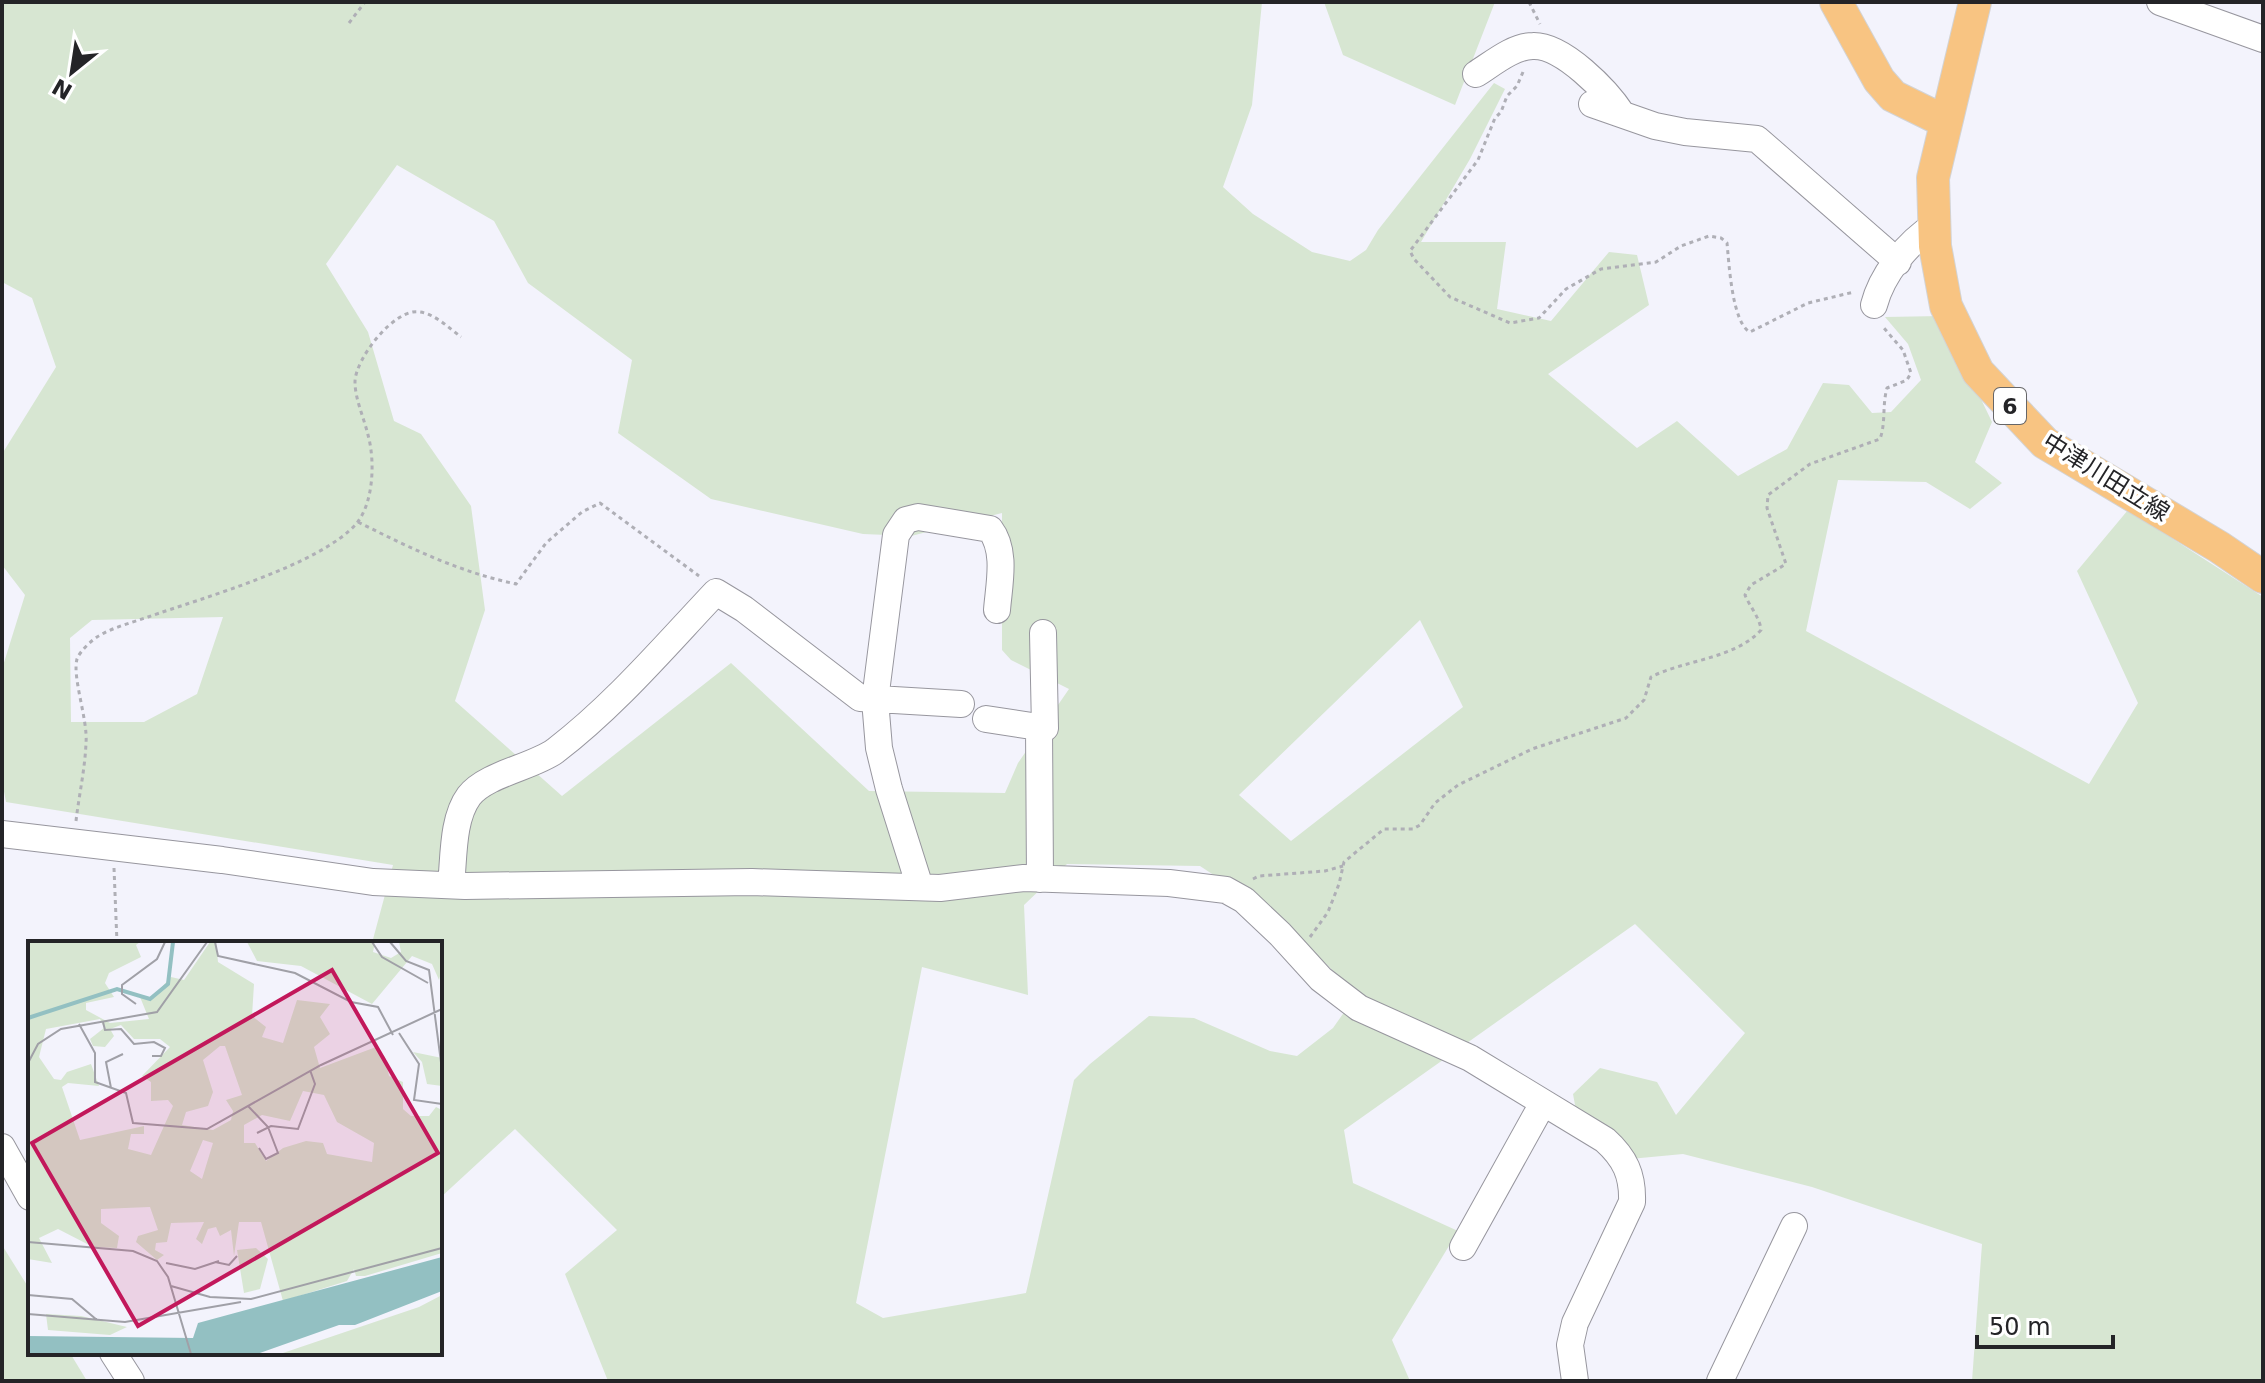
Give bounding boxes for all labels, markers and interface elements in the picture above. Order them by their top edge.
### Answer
north arrow [32,32,112,112]
text: N [48,73,76,104]
road number: 6 [1994,388,2026,424]
street label: 中津川田立線 [2038,427,2174,527]
inset map [28,941,442,1355]
scale bar [1977,1299,2113,1349]
text: 50 m [1989,1313,2051,1341]

